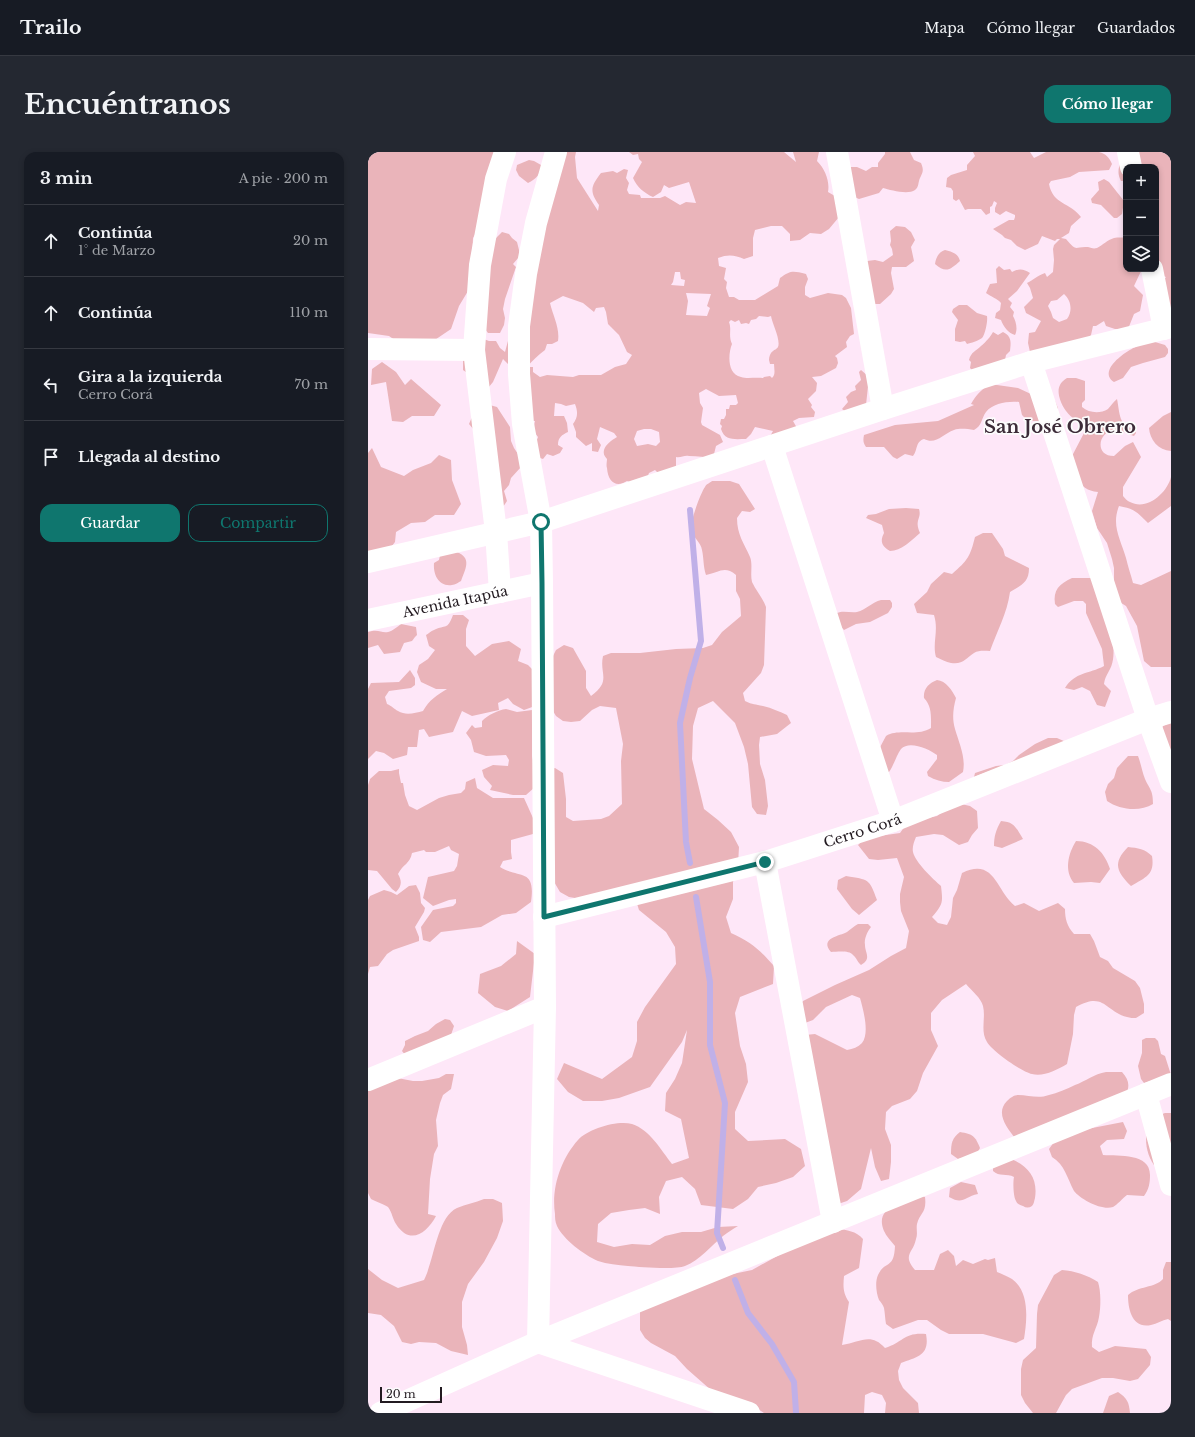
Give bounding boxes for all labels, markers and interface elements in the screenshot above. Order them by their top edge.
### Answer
text: Trailo [20,16,82,39]
text: Mapa [924,19,964,37]
text: Cómo llegar [986,19,1075,37]
text: Guardados [1097,19,1175,37]
button: Cómo llegar [1044,85,1171,123]
text: Encuéntranos [24,87,231,122]
map controls [1123,164,1159,272]
button: + [1123,164,1159,200]
text: 3 min [40,168,93,189]
text: A pie · 200 m [239,170,328,187]
button: − [1123,200,1159,236]
text: Continúa [78,223,152,242]
icon: ahead [40,230,62,252]
text: 20 m [293,232,328,249]
button: layers [1123,236,1159,272]
text: 1° de Marzo [78,242,155,259]
icon: ahead [40,302,62,324]
text: Continúa [78,303,152,322]
text: 110 m [289,304,328,321]
text: Gira a la izquierda [78,367,222,386]
icon: left [40,374,62,396]
text: 70 m [295,376,328,393]
text: Cerro Corá [78,386,153,403]
district label: San José Obrero [984,416,1136,438]
icon: arrive [40,446,62,468]
text: Llegada al destino [78,447,220,466]
button: Guardar [40,504,180,542]
button: Compartir [188,504,328,542]
route start [532,513,550,531]
street label: Avenida Itapúa [400,581,510,622]
street label: Cerro Corá [821,810,904,852]
route end [756,853,774,871]
scale bar [380,1385,442,1404]
text: 20 m [386,1387,416,1401]

